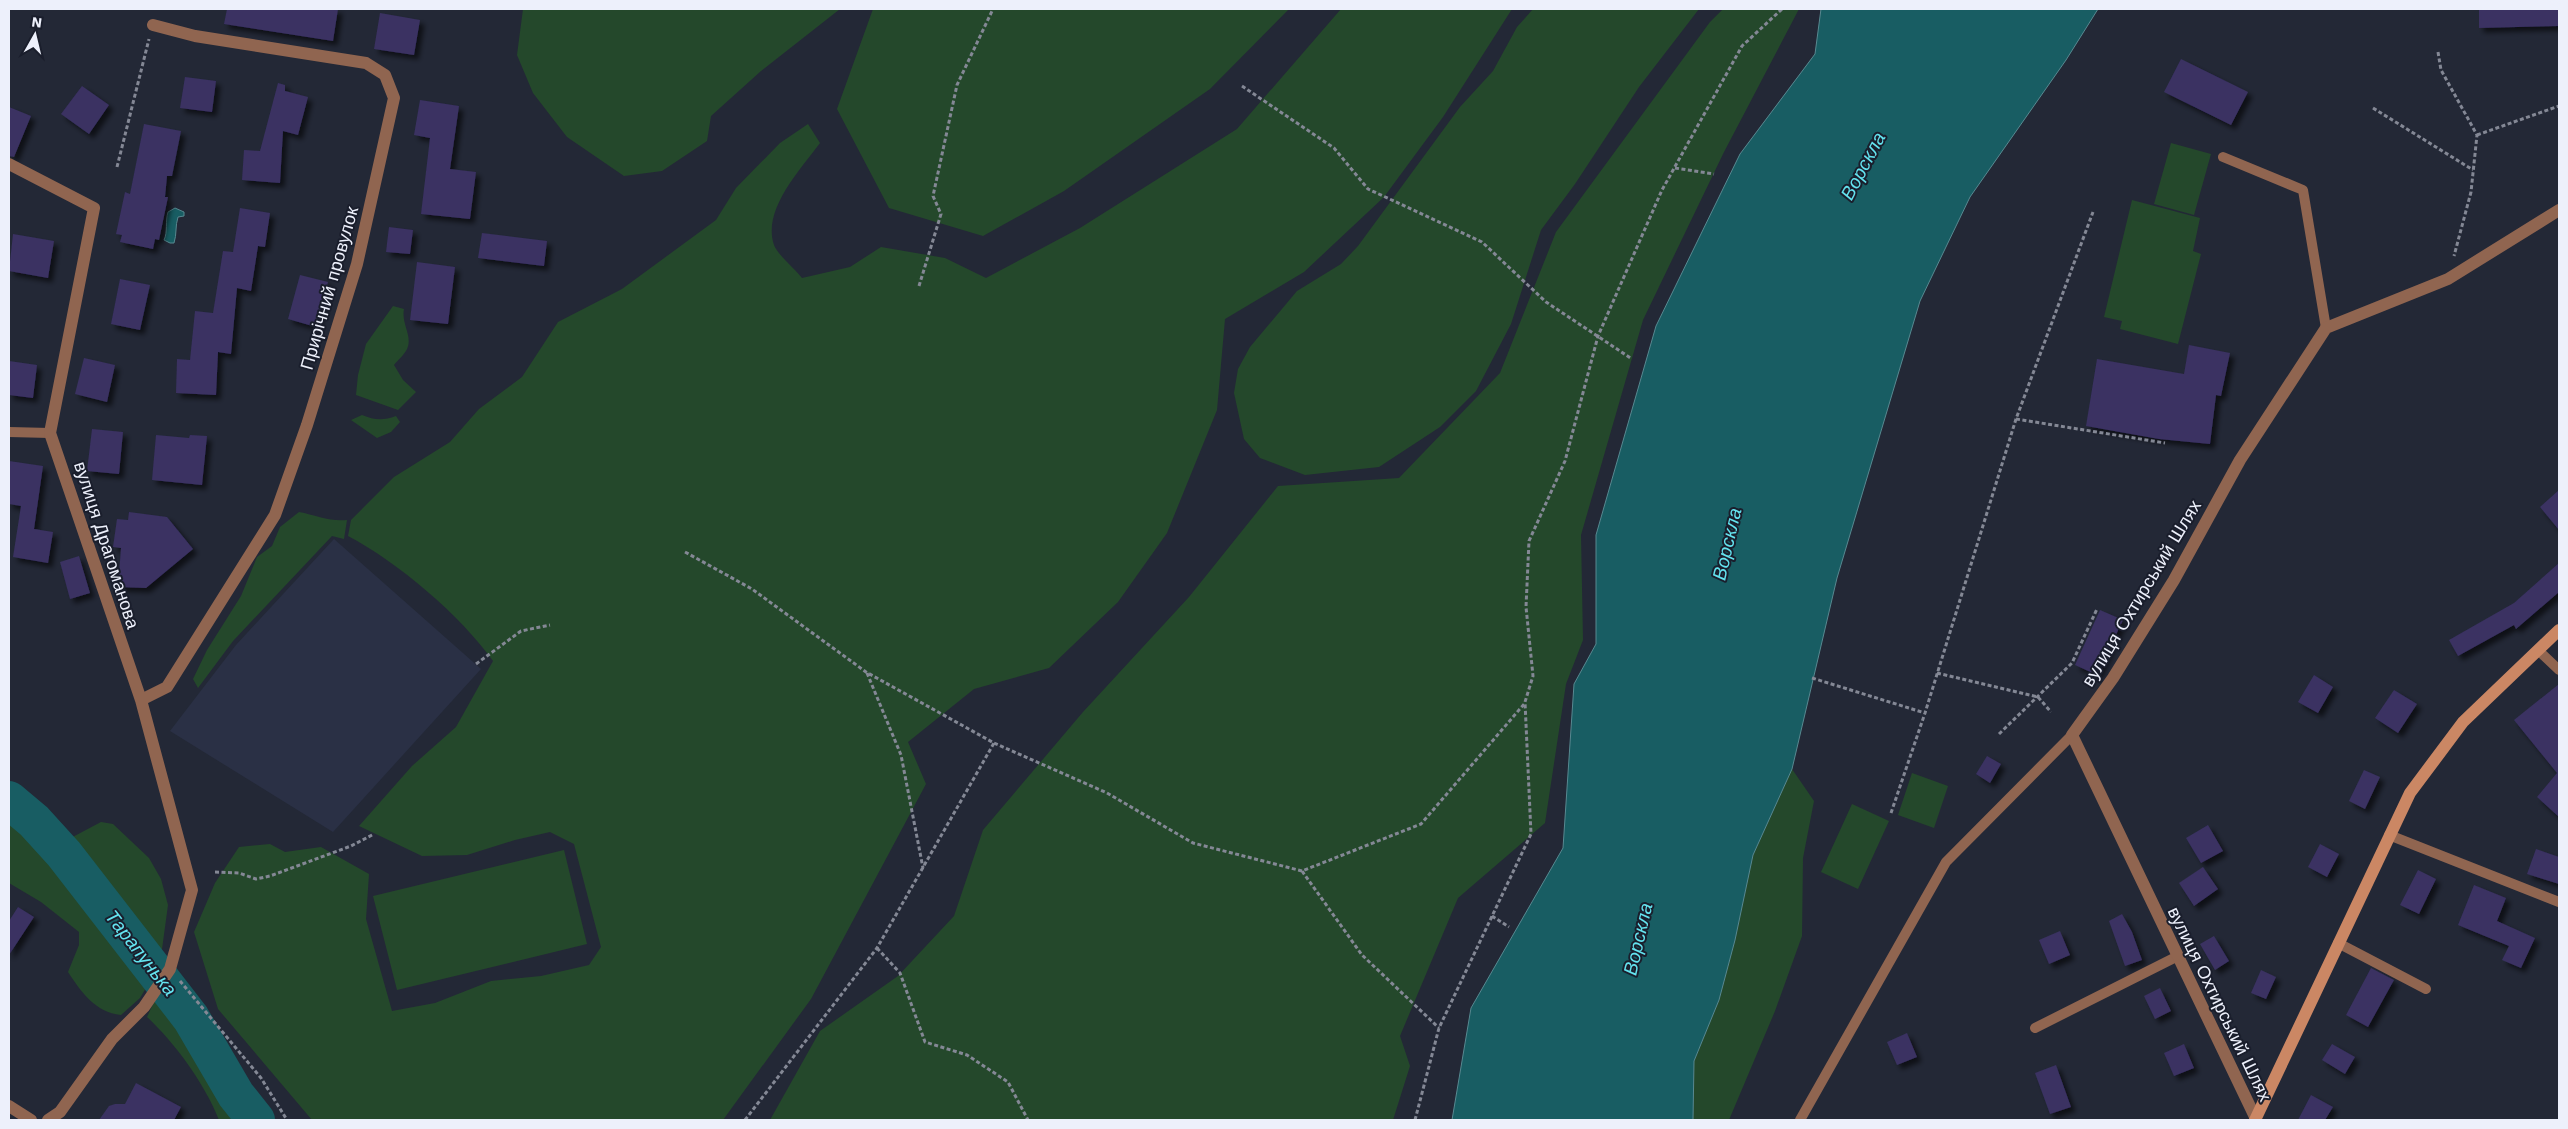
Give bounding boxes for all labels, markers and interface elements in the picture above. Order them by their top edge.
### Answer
north arrow [10,10,60,60]
text: N [31,13,43,31]
water label: Ворскла [1836,128,1890,204]
street label: Прирічний провулок [296,204,362,372]
street label: вулиця Драгоманова [70,459,144,632]
street label: вулиця Охтирський Шлях [2077,496,2205,690]
water label: Ворскла [1708,506,1746,582]
water label: Ворскла [1619,901,1657,977]
street label: вулиця Охтирський Шлях [2164,903,2276,1105]
water label: Тарапунька [100,905,182,1001]

